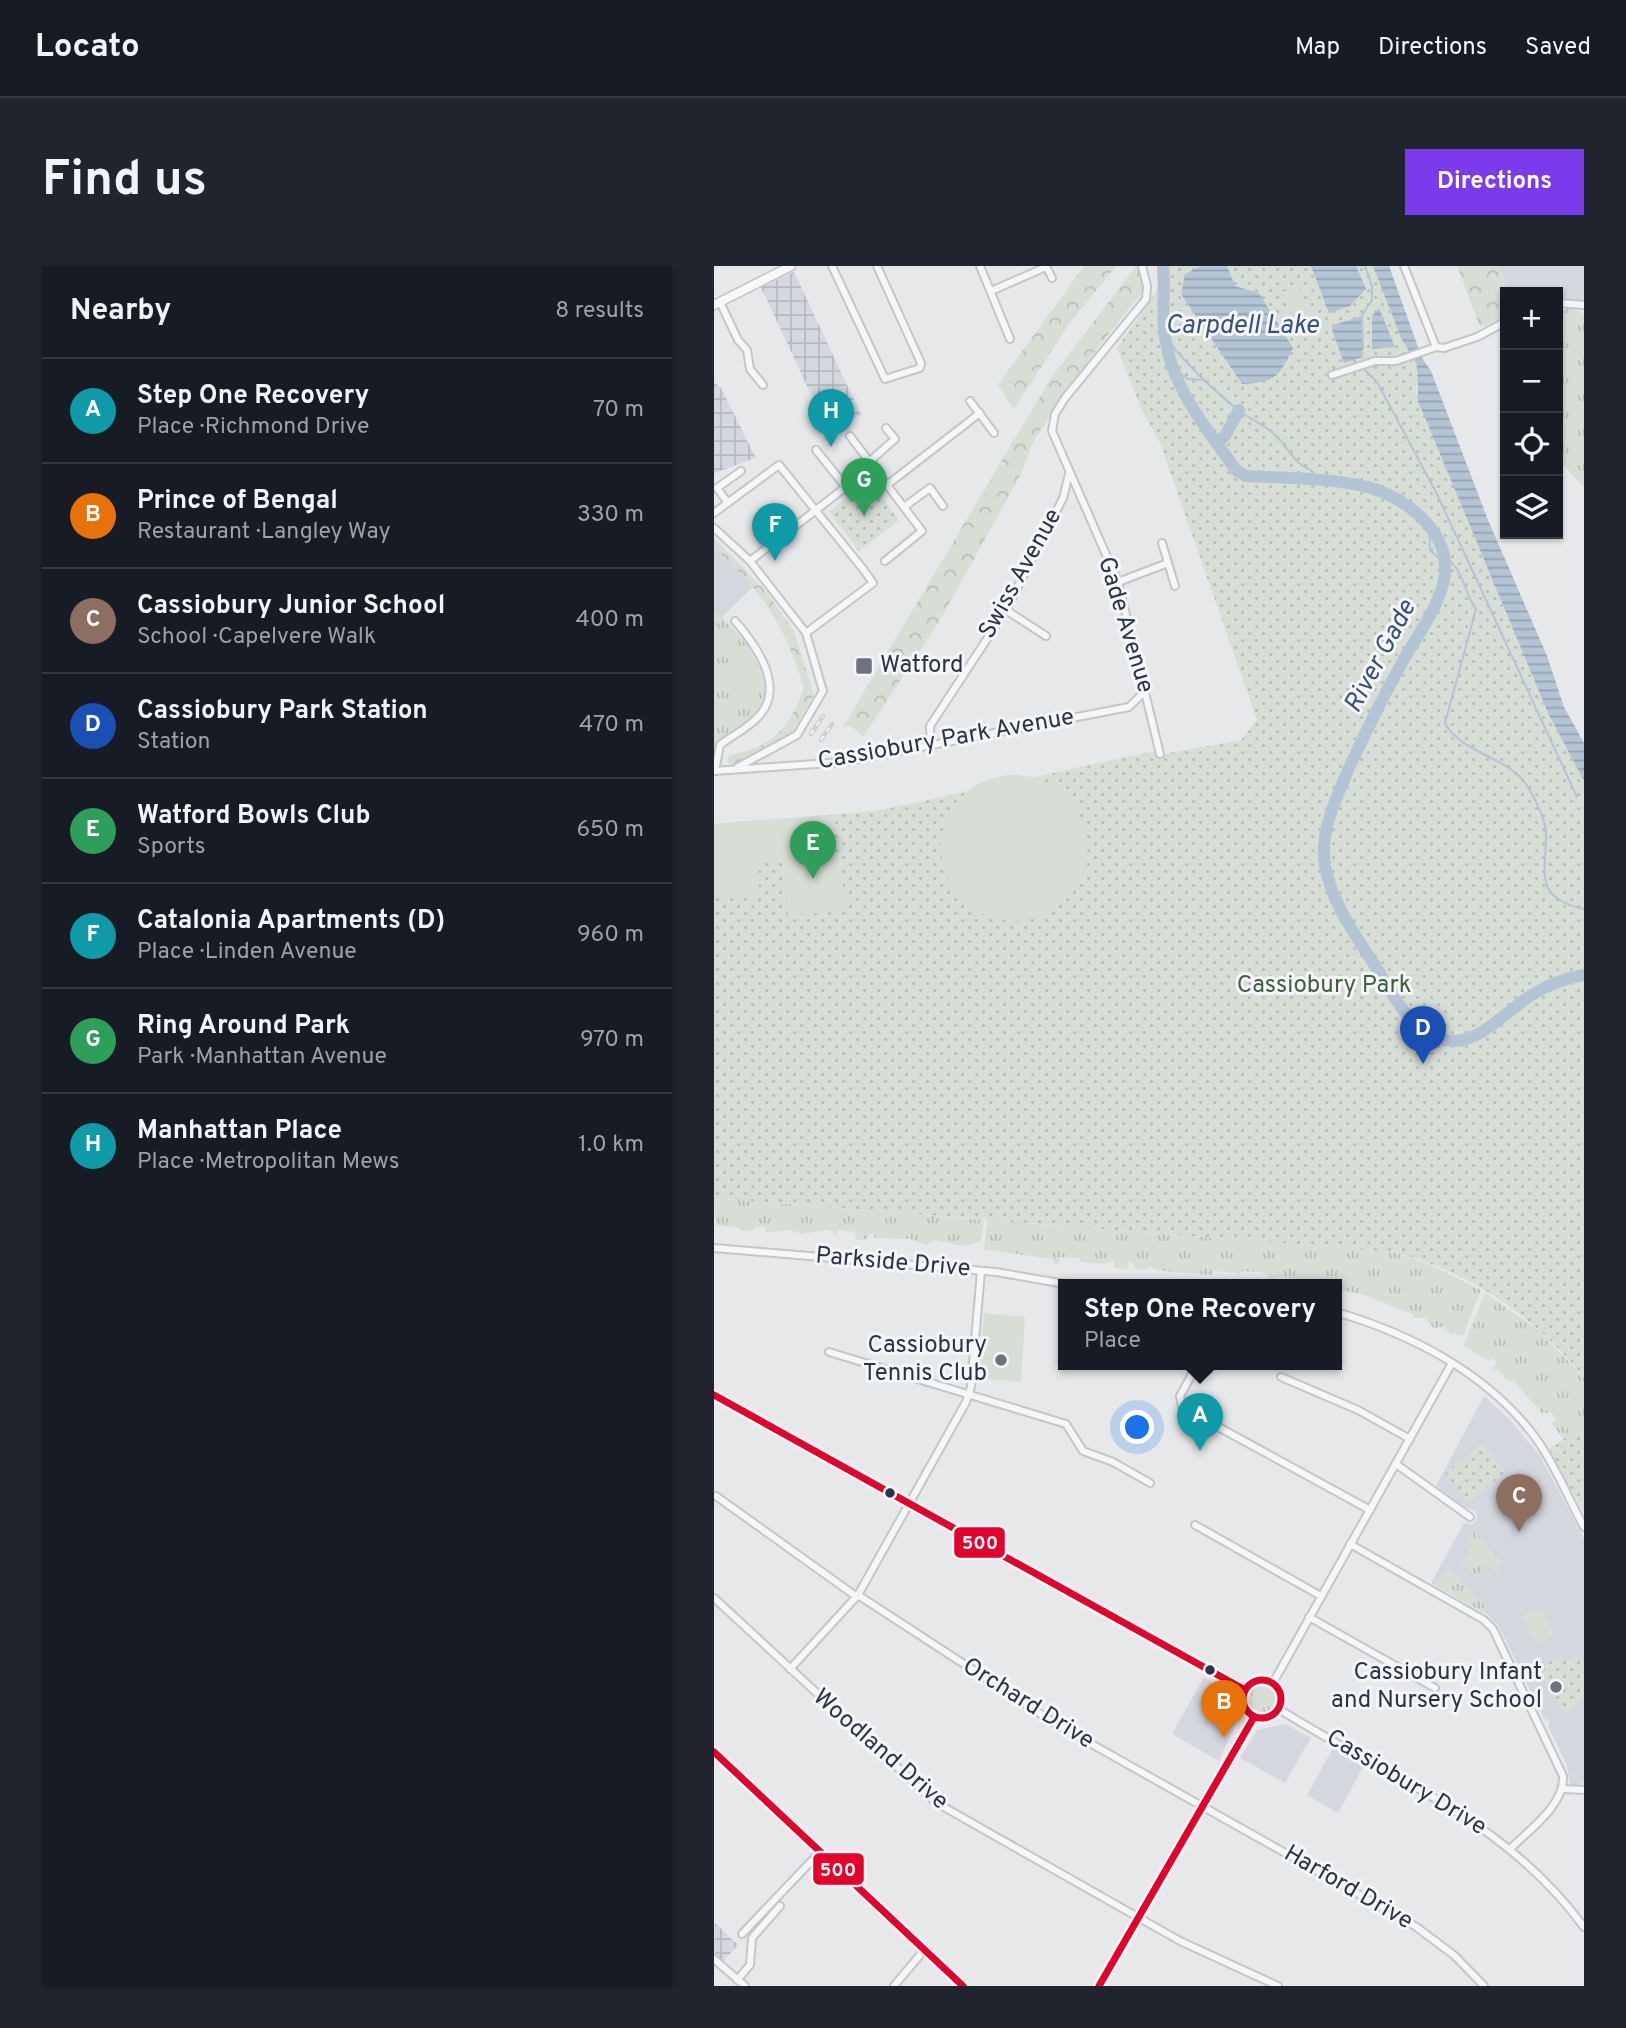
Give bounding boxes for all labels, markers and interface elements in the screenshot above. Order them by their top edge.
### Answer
text: Locato [35,27,140,69]
text: Map [1295,33,1340,63]
text: Directions [1378,33,1487,63]
text: Saved [1525,33,1591,63]
button: Directions [1405,149,1584,215]
text: Find us [42,151,207,213]
map controls [1500,287,1563,539]
button: + [1500,287,1563,350]
text: Nearby [70,293,171,330]
text: 8 results [555,297,644,326]
water label: Carpdell Lake [1165,310,1319,343]
button: − [1500,350,1563,413]
text: Step One Recovery [137,380,369,413]
pin: H [808,389,854,447]
text: A [85,396,101,425]
text: 70 m [593,396,644,425]
text: Place · Richmond Drive [137,413,369,442]
button: locate [1500,413,1563,476]
pin: G [841,458,887,516]
button: layers [1500,476,1563,539]
text: Prince of Bengal [137,485,338,518]
text: B [85,501,101,530]
text: 330 m [577,501,644,530]
pin: F [752,503,798,561]
street label: Swiss Avenue [973,504,1069,644]
text: Restaurant · Langley Way [137,518,391,547]
street label: Gade Avenue [1090,553,1160,697]
text: Cassiobury Junior School [137,590,445,623]
water label: River Gade [1338,594,1425,719]
text: C [86,606,100,635]
text: 400 m [575,606,644,635]
text: School · Capelvere Walk [137,623,376,652]
place label: Watford [880,651,964,681]
marker: Watford [854,656,874,676]
text: Cassiobury Park Station [137,695,428,728]
street label: Cassiobury Park Avenue [816,703,1076,777]
text: D [85,711,101,740]
text: 470 m [579,711,644,740]
text: Station [137,728,211,757]
text: Watford Bowls Club [137,800,371,833]
text: E [86,816,100,845]
text: 650 m [576,816,644,845]
pin: E [790,821,836,879]
text: Sports [137,833,205,862]
text: Catalonia Apartments (D) [137,905,445,938]
text: F [86,921,100,950]
text: 960 m [577,921,644,950]
text: Place · Linden Avenue [137,938,357,967]
park label: Cassiobury Park [1237,971,1411,1001]
pin: D [1400,1006,1446,1064]
text: Ring Around Park [137,1010,350,1043]
text: G [85,1026,101,1055]
text: 970 m [580,1026,644,1055]
text: Park · Manhattan Avenue [137,1043,387,1072]
text: Manhattan Place [137,1115,342,1148]
text: H [85,1131,101,1160]
text: 1.0 km [578,1131,644,1160]
text: Place · Metropolitan Mews [137,1148,399,1177]
street label: Parkside Drive [814,1241,972,1285]
popup [1058,1279,1342,1370]
text: Step One Recovery [1084,1294,1316,1327]
text: Place [1084,1327,1141,1356]
place label: Cassiobury Tennis Club [863,1331,987,1389]
marker: Cassiobury Tennis Club [993,1352,1009,1368]
pin: A [1177,1393,1223,1451]
your location [1120,1410,1154,1444]
pin: C [1496,1474,1542,1532]
unlabelled marker [883,1486,897,1500]
line badge: 500 [953,1526,1006,1559]
text: 500 [962,1532,998,1556]
street label: Orchard Drive [957,1652,1099,1756]
place label: Cassiobury Infant and Nursery School [1331,1658,1542,1716]
unlabelled marker [1203,1663,1217,1677]
marker: Cassiobury Infant and Nursery School [1548,1679,1564,1695]
pin: B [1201,1680,1247,1738]
street label: Woodland Drive [806,1683,954,1817]
street label: Cassiobury Drive [1320,1723,1492,1843]
street label: Harford Drive [1278,1839,1418,1937]
line badge: 500 [812,1852,865,1886]
text: 500 [820,1859,856,1883]

